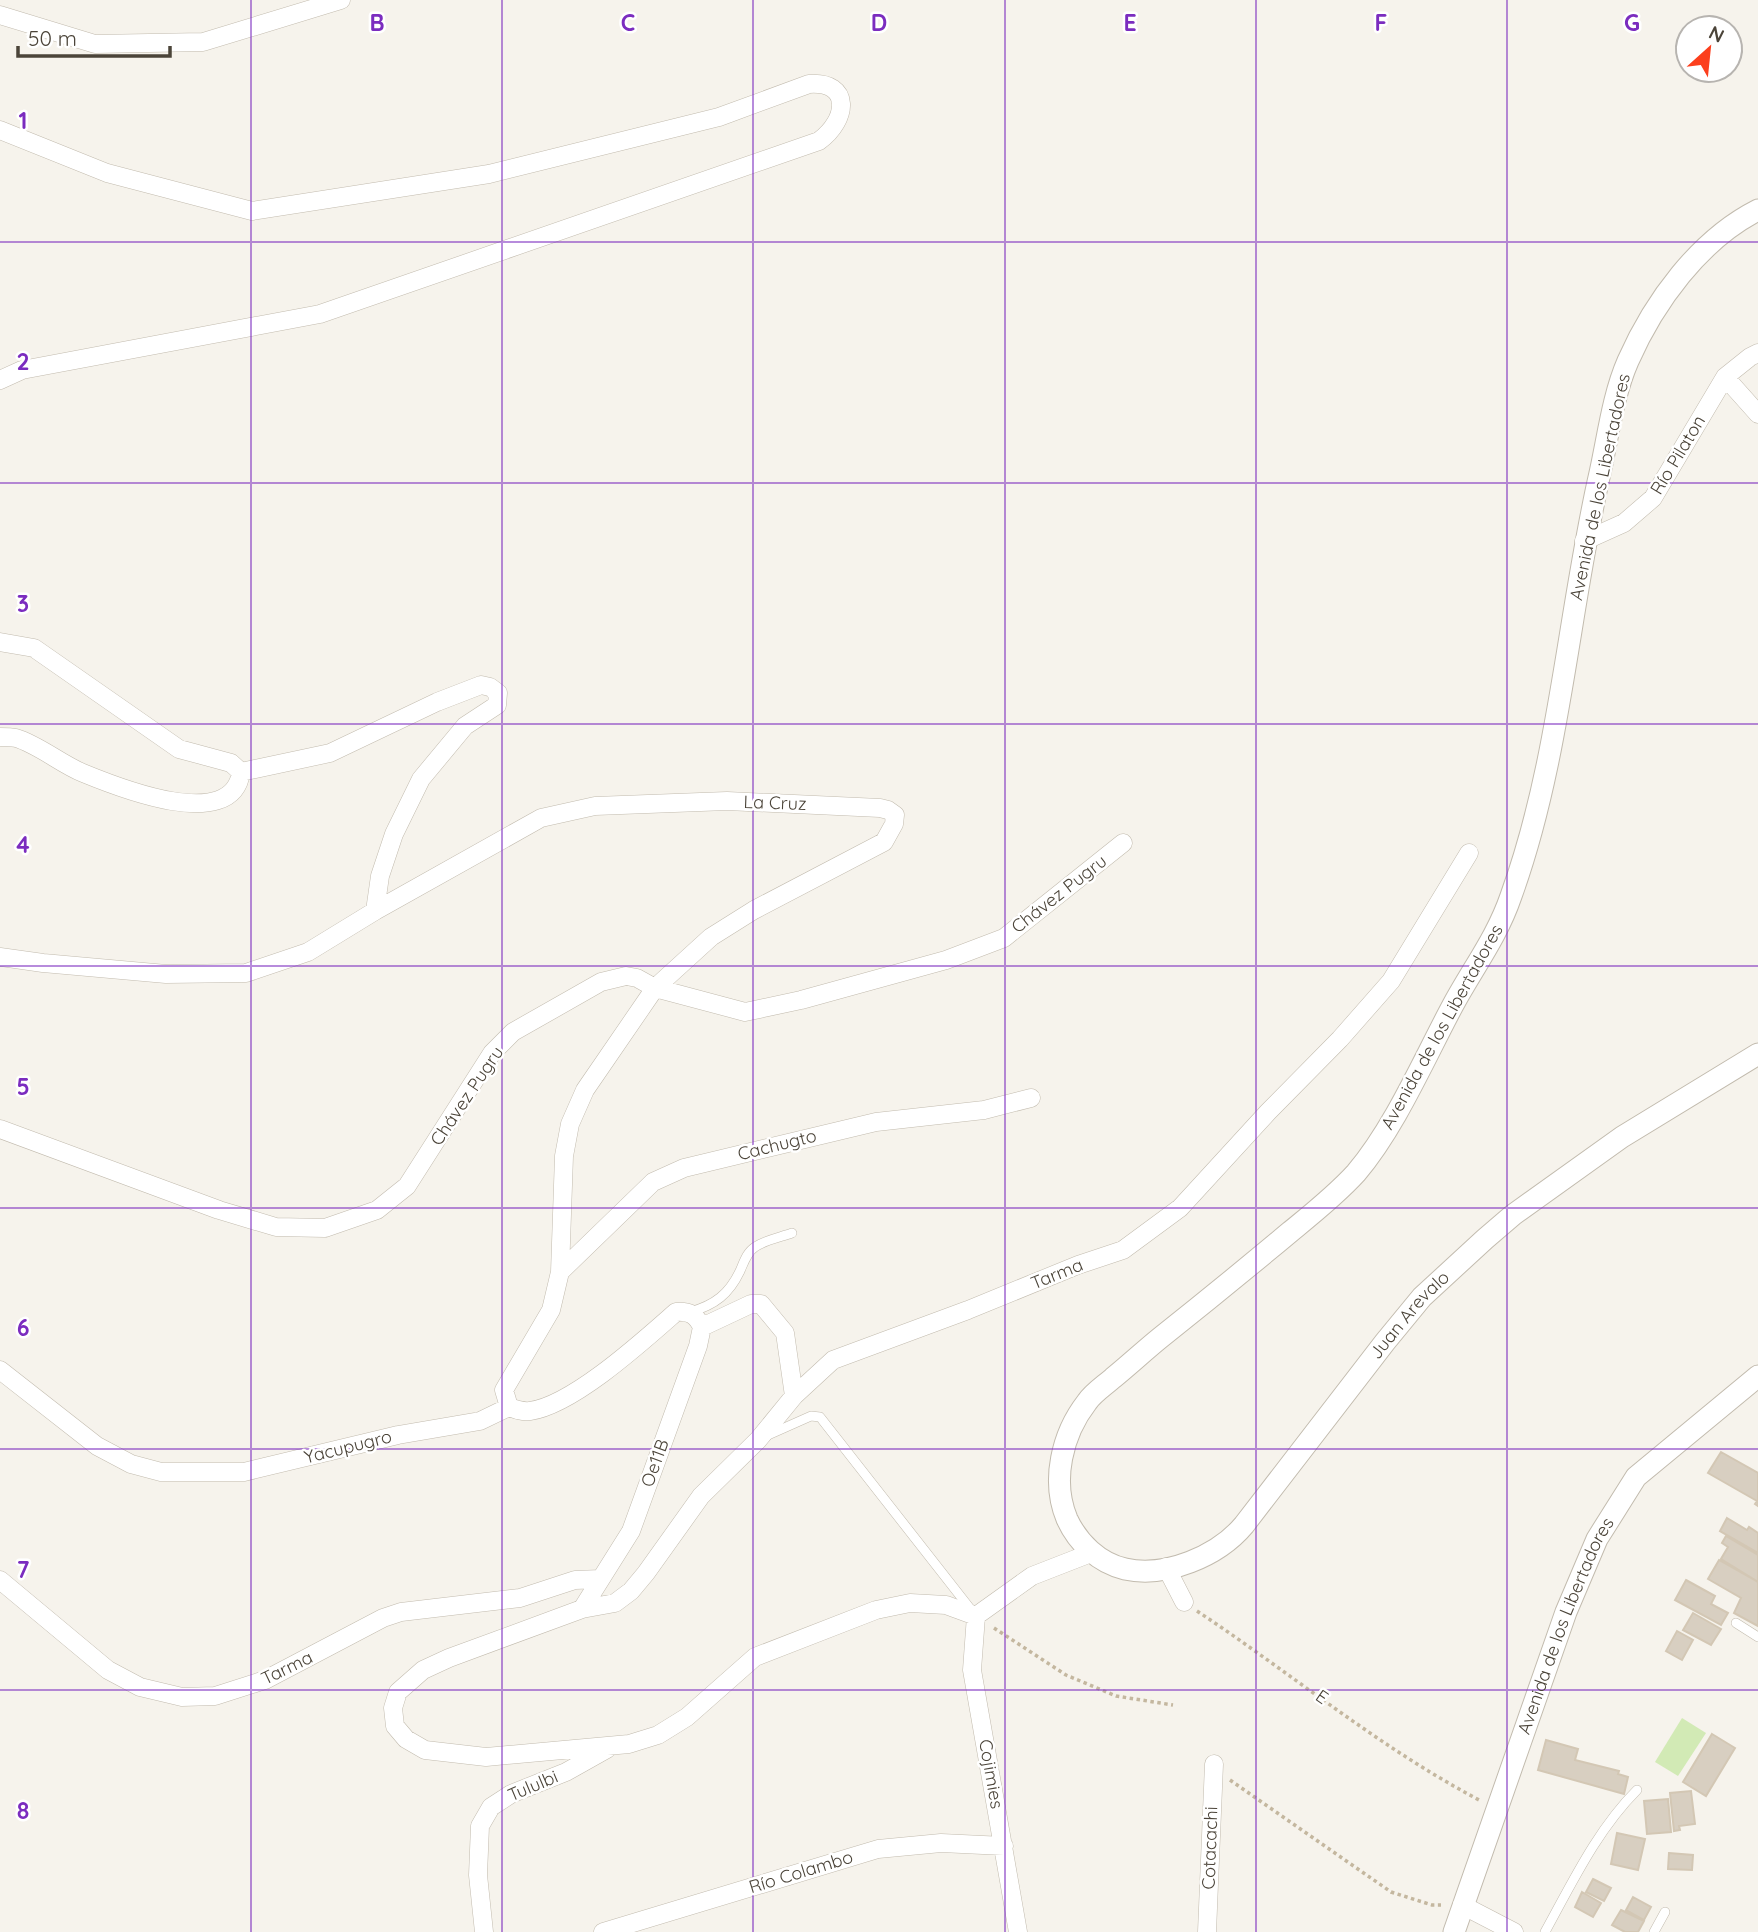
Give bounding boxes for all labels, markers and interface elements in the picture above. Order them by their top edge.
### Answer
text: B [369,8,385,37]
text: C [621,8,635,37]
text: D [871,8,887,37]
text: E [1123,8,1137,37]
text: F [1375,8,1387,37]
text: G [1624,8,1640,37]
scale bar [18,14,170,58]
north arrow [1674,14,1744,84]
text: N [1705,20,1728,48]
text: 50 m [28,25,77,51]
text: 1 [19,106,27,135]
text: 2 [16,347,30,376]
street label: Avenida de los Libertadores [1564,371,1635,602]
street label: Río Pilaton [1645,411,1710,499]
text: 3 [17,589,29,618]
street label: La Cruz [743,790,807,815]
text: 4 [16,830,30,859]
street label: Chávez Pugru [1006,849,1111,938]
street label: Avenida de los Libertadores [1375,920,1508,1133]
street label: Chávez Pugru [425,1042,508,1150]
text: 5 [16,1072,30,1101]
street label: Cachugto [735,1124,819,1165]
street label: Tarma [1027,1253,1086,1294]
street label: Juan Arevalo [1364,1266,1454,1364]
text: 6 [17,1313,29,1342]
street label: Yacupugro [302,1425,394,1469]
street label: Oe11B [635,1436,674,1490]
street label: Avenida de los Libertadores [1512,1513,1619,1737]
text: 7 [17,1555,30,1584]
street label: Tarma [257,1645,316,1690]
street label: E [1311,1684,1333,1709]
street label: Cojimies [974,1737,1009,1810]
street label: Tululbi [504,1765,561,1806]
text: 8 [17,1796,29,1825]
street label: Cotacachi [1197,1806,1222,1890]
street label: Río Colambo [746,1845,856,1898]

